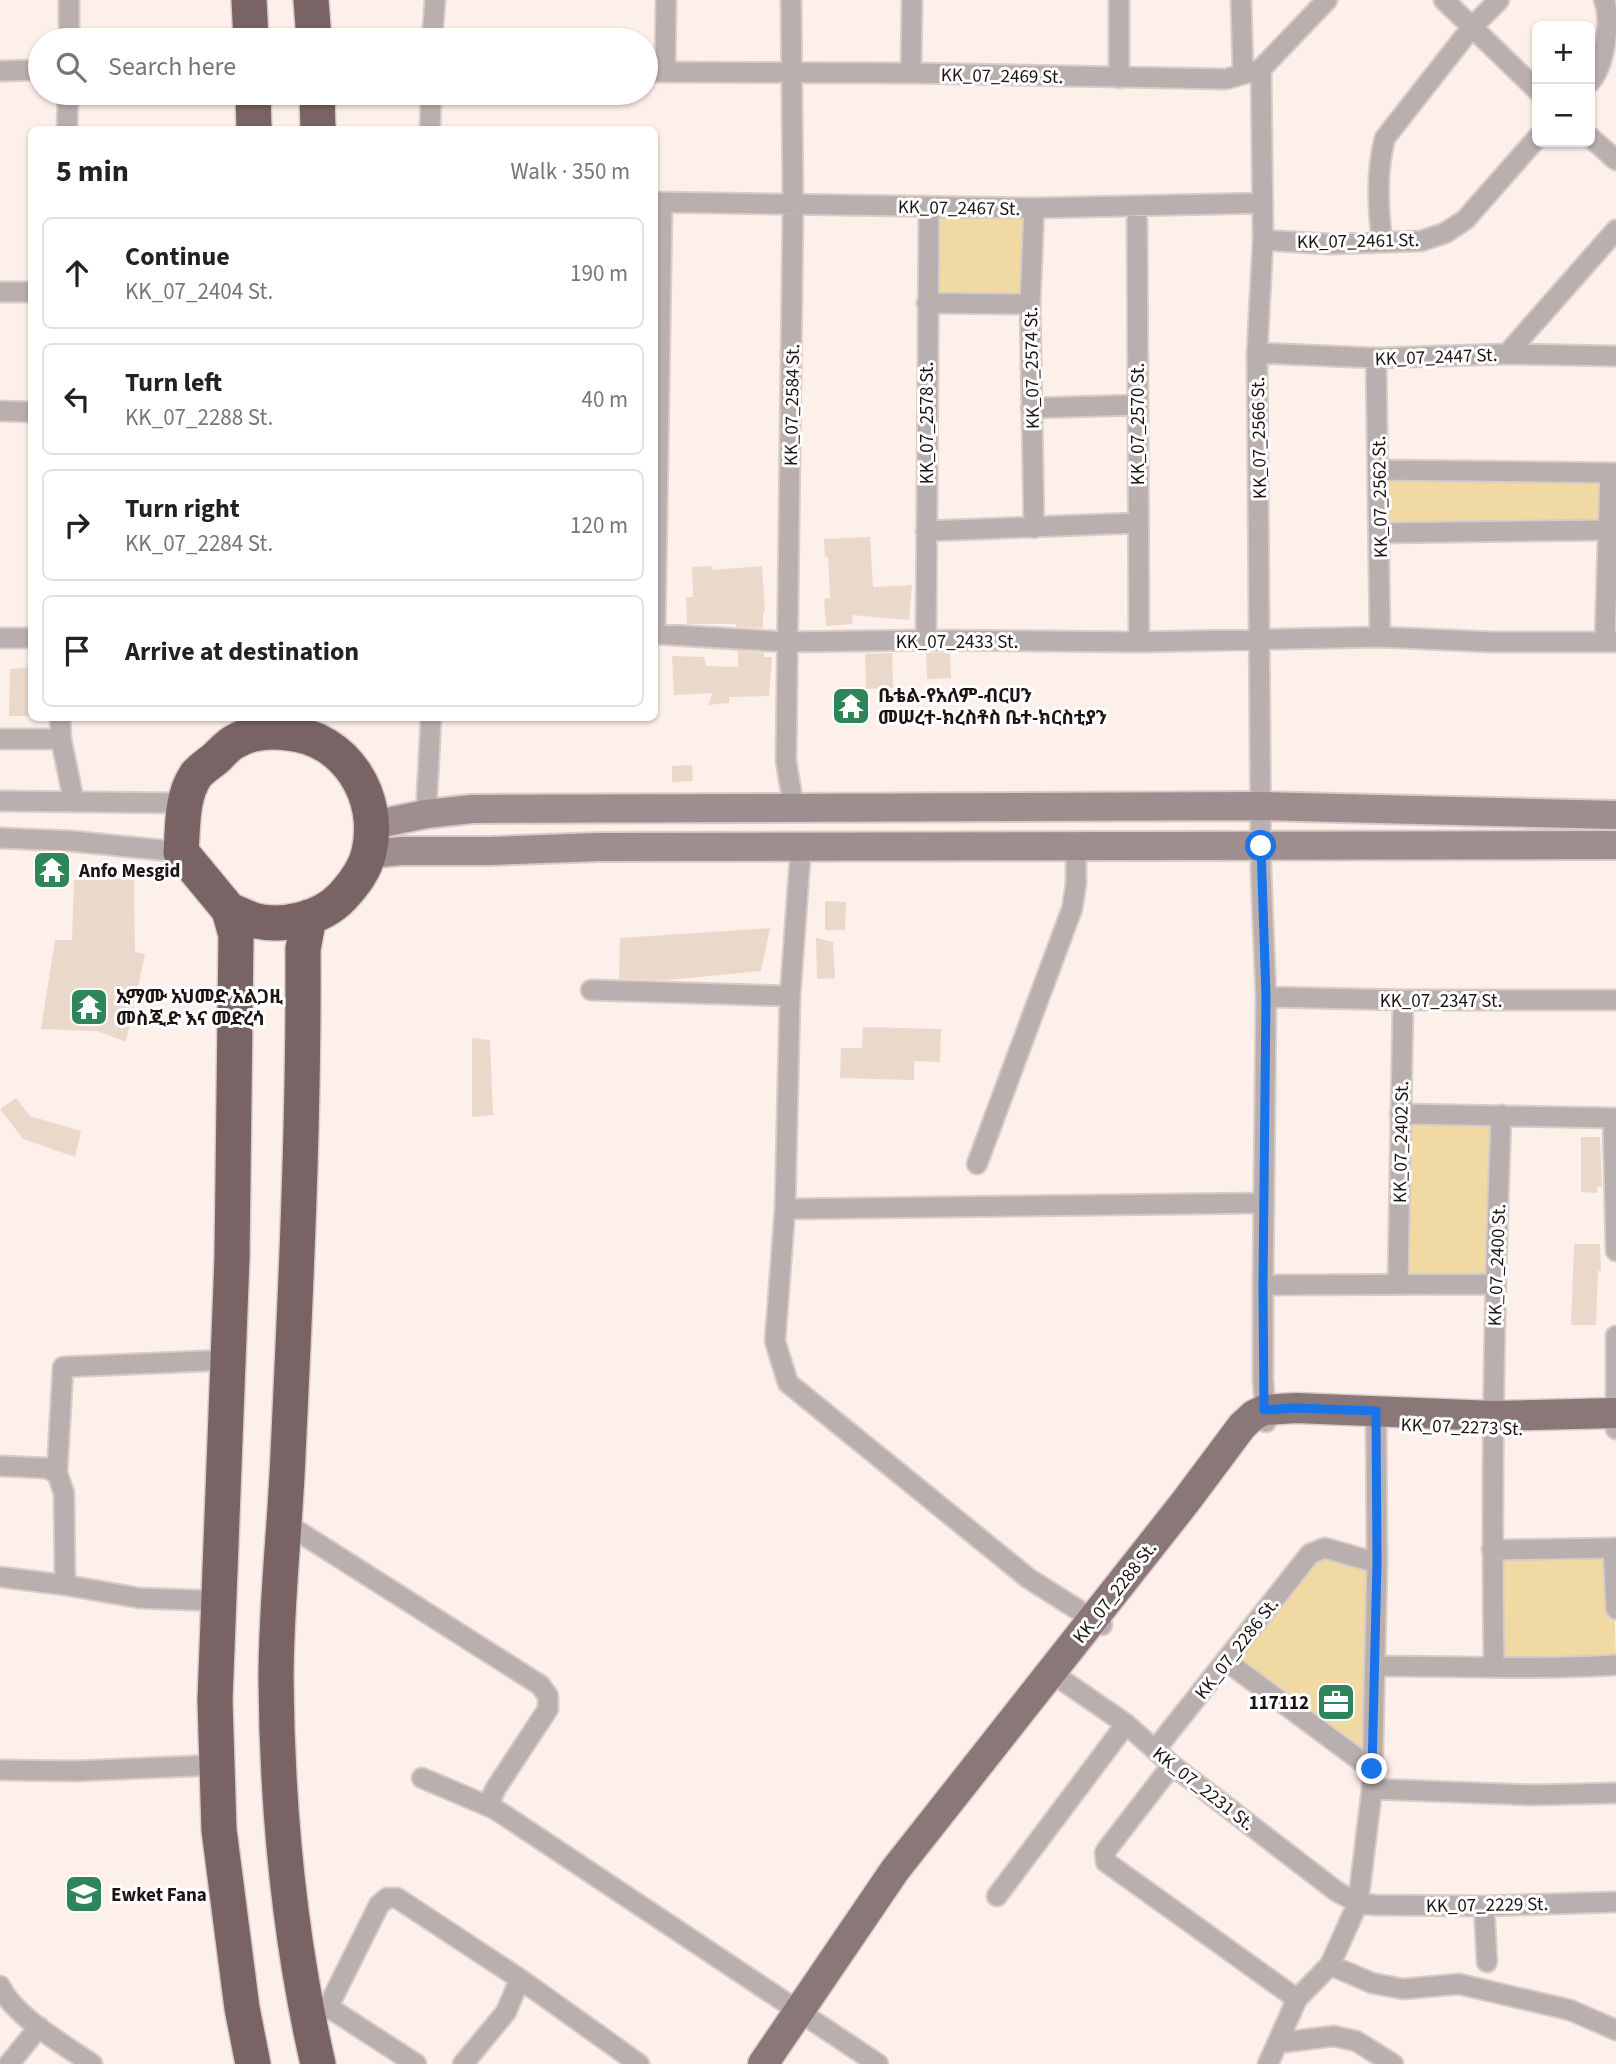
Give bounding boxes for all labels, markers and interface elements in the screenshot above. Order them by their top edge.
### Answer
map controls [1532,21,1595,147]
button: + [1532,21,1595,84]
search box [28,28,658,105]
icon: search [52,48,90,86]
text: Search here [108,48,236,85]
street label: KK_07_2469 St. [941,62,1063,91]
button: − [1532,84,1595,147]
text: 5 min [56,150,129,193]
text: Walk · 350 m [511,155,630,188]
street label: KK_07_2467 St. [898,194,1020,223]
street label: KK_07_2461 St. [1297,227,1419,256]
text: Continue [125,238,230,275]
icon: ahead [58,254,96,292]
text: 190 m [570,257,628,290]
text: KK_07_2404 St. [125,275,273,308]
street label: KK_07_2574 St. [1018,307,1047,429]
street label: KK_07_2447 St. [1374,342,1498,373]
street label: KK_07_2584 St. [778,344,807,466]
street label: KK_07_2578 St. [914,362,941,484]
street label: KK_07_2570 St. [1125,363,1152,485]
text: Turn left [125,364,222,401]
street label: KK_07_2566 St. [1245,377,1274,499]
icon: left [58,380,96,418]
text: 40 m [581,383,628,416]
text: KK_07_2288 St. [125,401,273,434]
street label: KK_07_2562 St. [1366,436,1395,558]
text: Turn right [125,490,240,527]
icon: right [58,506,96,544]
text: 120 m [570,509,628,542]
text: KK_07_2284 St. [125,527,273,560]
street label: KK_07_2433 St. [896,629,1018,656]
icon: arrive [58,632,96,670]
text: Arrive at destination [125,633,359,670]
place label: ቤቴል-የአለም-ብርሀን መሠረተ-ክረስቶስ ቤተ-ክርስቲያን [878,683,1107,732]
temple icon: ቤቴል-የአለም-ብርሀን መሠረተ-ክረስቶስ ቤተ-ክርስቲያን [830,685,872,727]
route start [1245,830,1276,861]
temple icon: Anfo Mesgid [31,849,73,891]
place label: Anfo Mesgid [78,858,180,885]
place label: ኢማሙ አህመድ አልጋዚ መስጂድ እና መድረሳ [116,984,283,1033]
temple icon: ኢማሙ አህመድ አልጋዚ መስጂድ እና መድረሳ [68,986,110,1028]
street label: KK_07_2347 St. [1380,988,1502,1015]
street label: KK_07_2402 St. [1387,1081,1416,1203]
street label: KK_07_2400 St. [1482,1203,1513,1327]
street label: KK_07_2273 St. [1400,1412,1524,1443]
street label: KK_07_2288 St. [1067,1536,1164,1649]
street label: KK_07_2286 St. [1189,1592,1286,1705]
office icon: 117112 [1315,1681,1357,1723]
place label: 117112 [1249,1690,1309,1717]
street label: KK_07_2231 St. [1147,1741,1260,1838]
route end [1356,1753,1387,1784]
school or university icon: Ewket Fana [63,1873,105,1915]
place label: Ewket Fana [111,1882,207,1909]
street label: KK_07_2229 St. [1426,1891,1548,1920]

